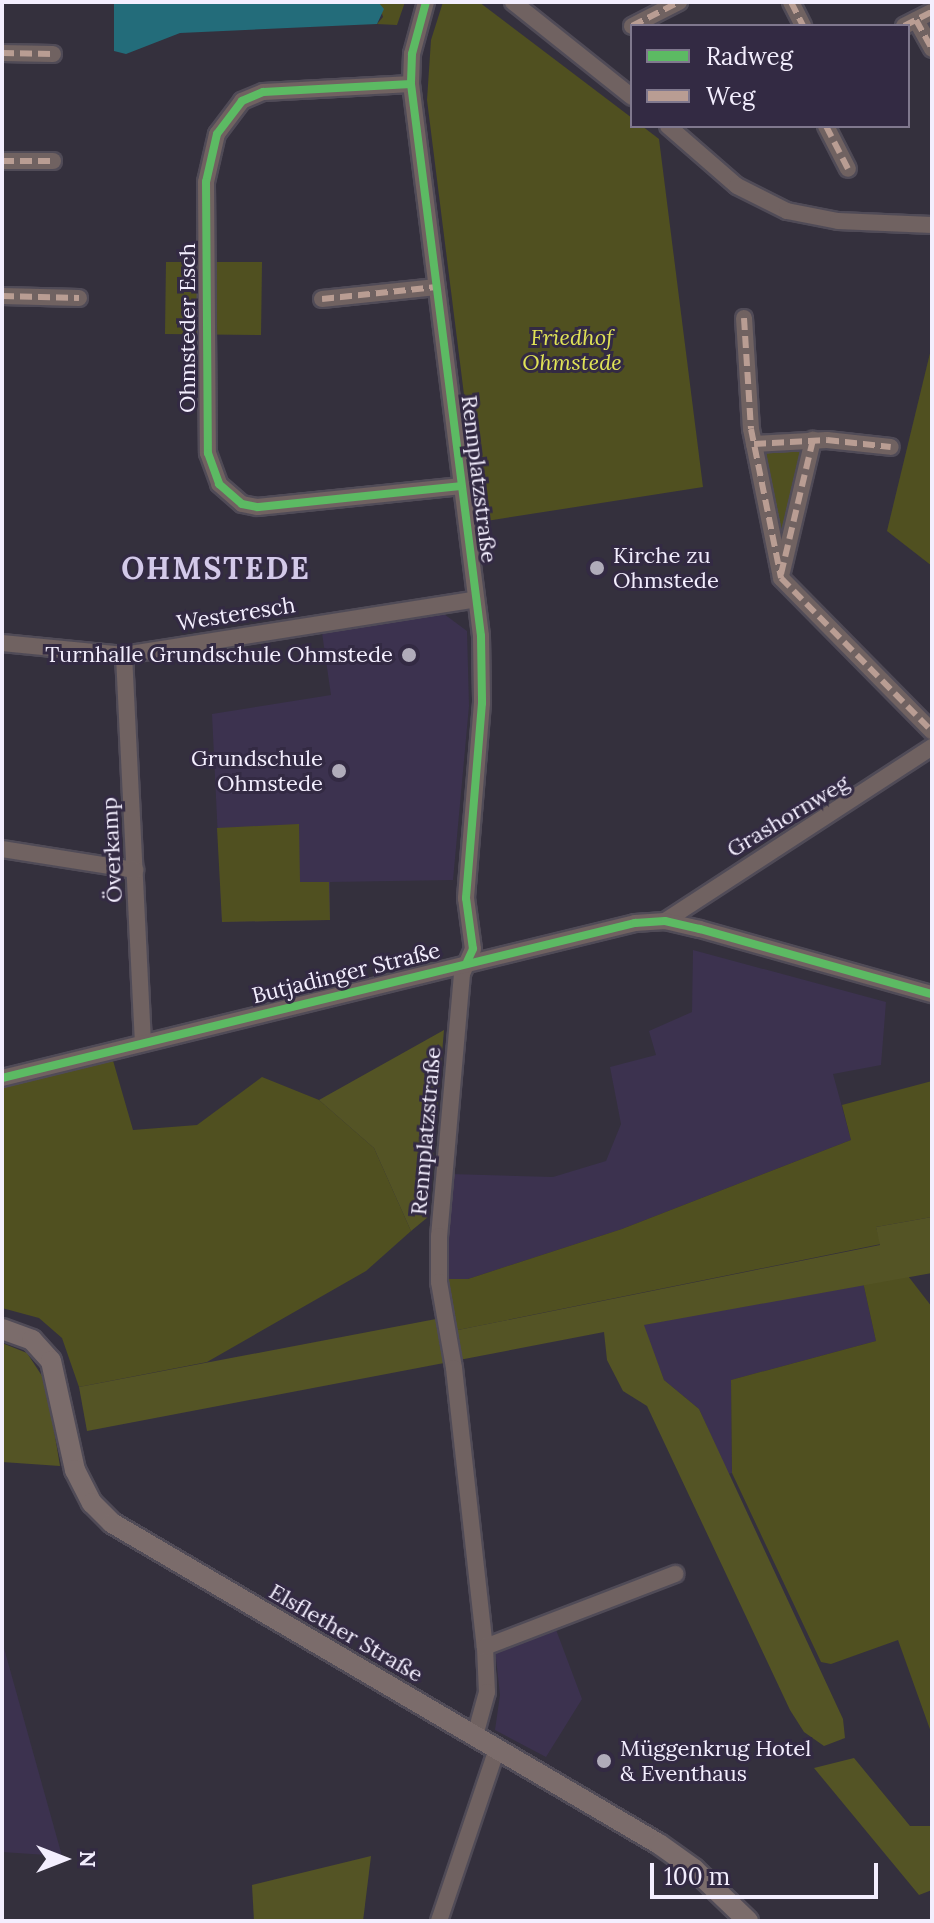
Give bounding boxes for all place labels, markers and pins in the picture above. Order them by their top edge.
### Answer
place label: Kirche zu Ohmstede [613,542,719,594]
marker: Kirche zu Ohmstede [588,559,606,577]
place label: Turnhalle Grundschule Ohmstede [45,642,393,668]
marker: Turnhalle Grundschule Ohmstede [400,646,418,664]
place label: Grundschule Ohmstede [191,745,323,796]
marker: Grundschule Ohmstede [330,762,348,780]
place label: Müggenkrug Hotel & Eventhaus [620,1735,811,1786]
marker: Müggenkrug Hotel & Eventhaus [595,1752,613,1770]

